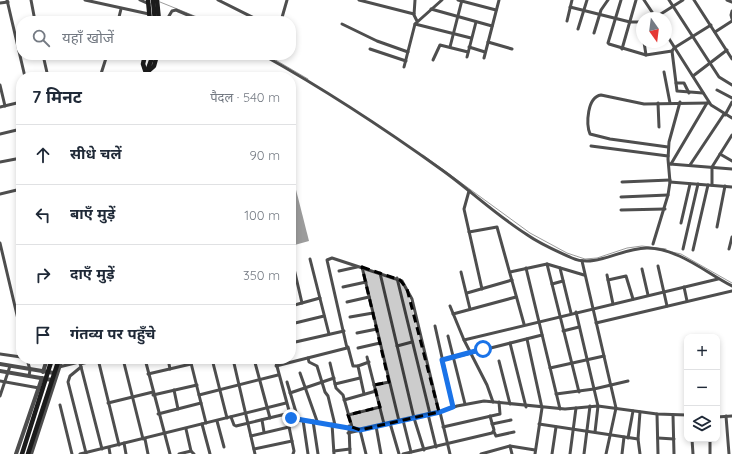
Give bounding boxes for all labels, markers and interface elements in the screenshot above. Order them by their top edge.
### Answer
north arrow [636,12,672,48]
search box [16,16,296,60]
icon: search [30,27,52,49]
text: यहाँ खोजें [62,28,114,47]
text: 7 मिनट [32,86,82,107]
text: पैदल · 540 m [210,89,280,105]
icon: ahead [32,144,54,166]
text: सीधे चलें [70,144,121,163]
text: 90 m [250,147,280,163]
icon: left [32,204,54,226]
text: बाएँ मुड़ें [70,204,115,223]
text: 100 m [244,207,280,223]
icon: right [32,264,54,286]
text: दाएँ मुड़ें [70,264,114,283]
text: 350 m [243,267,280,283]
icon: arrive [32,324,54,346]
text: गंतव्य पर पहुँचे [70,324,156,343]
map controls [684,334,720,442]
button: + [684,334,720,370]
route start [474,340,492,358]
button: − [684,370,720,406]
button: layers [684,406,720,442]
route end [282,409,300,427]

